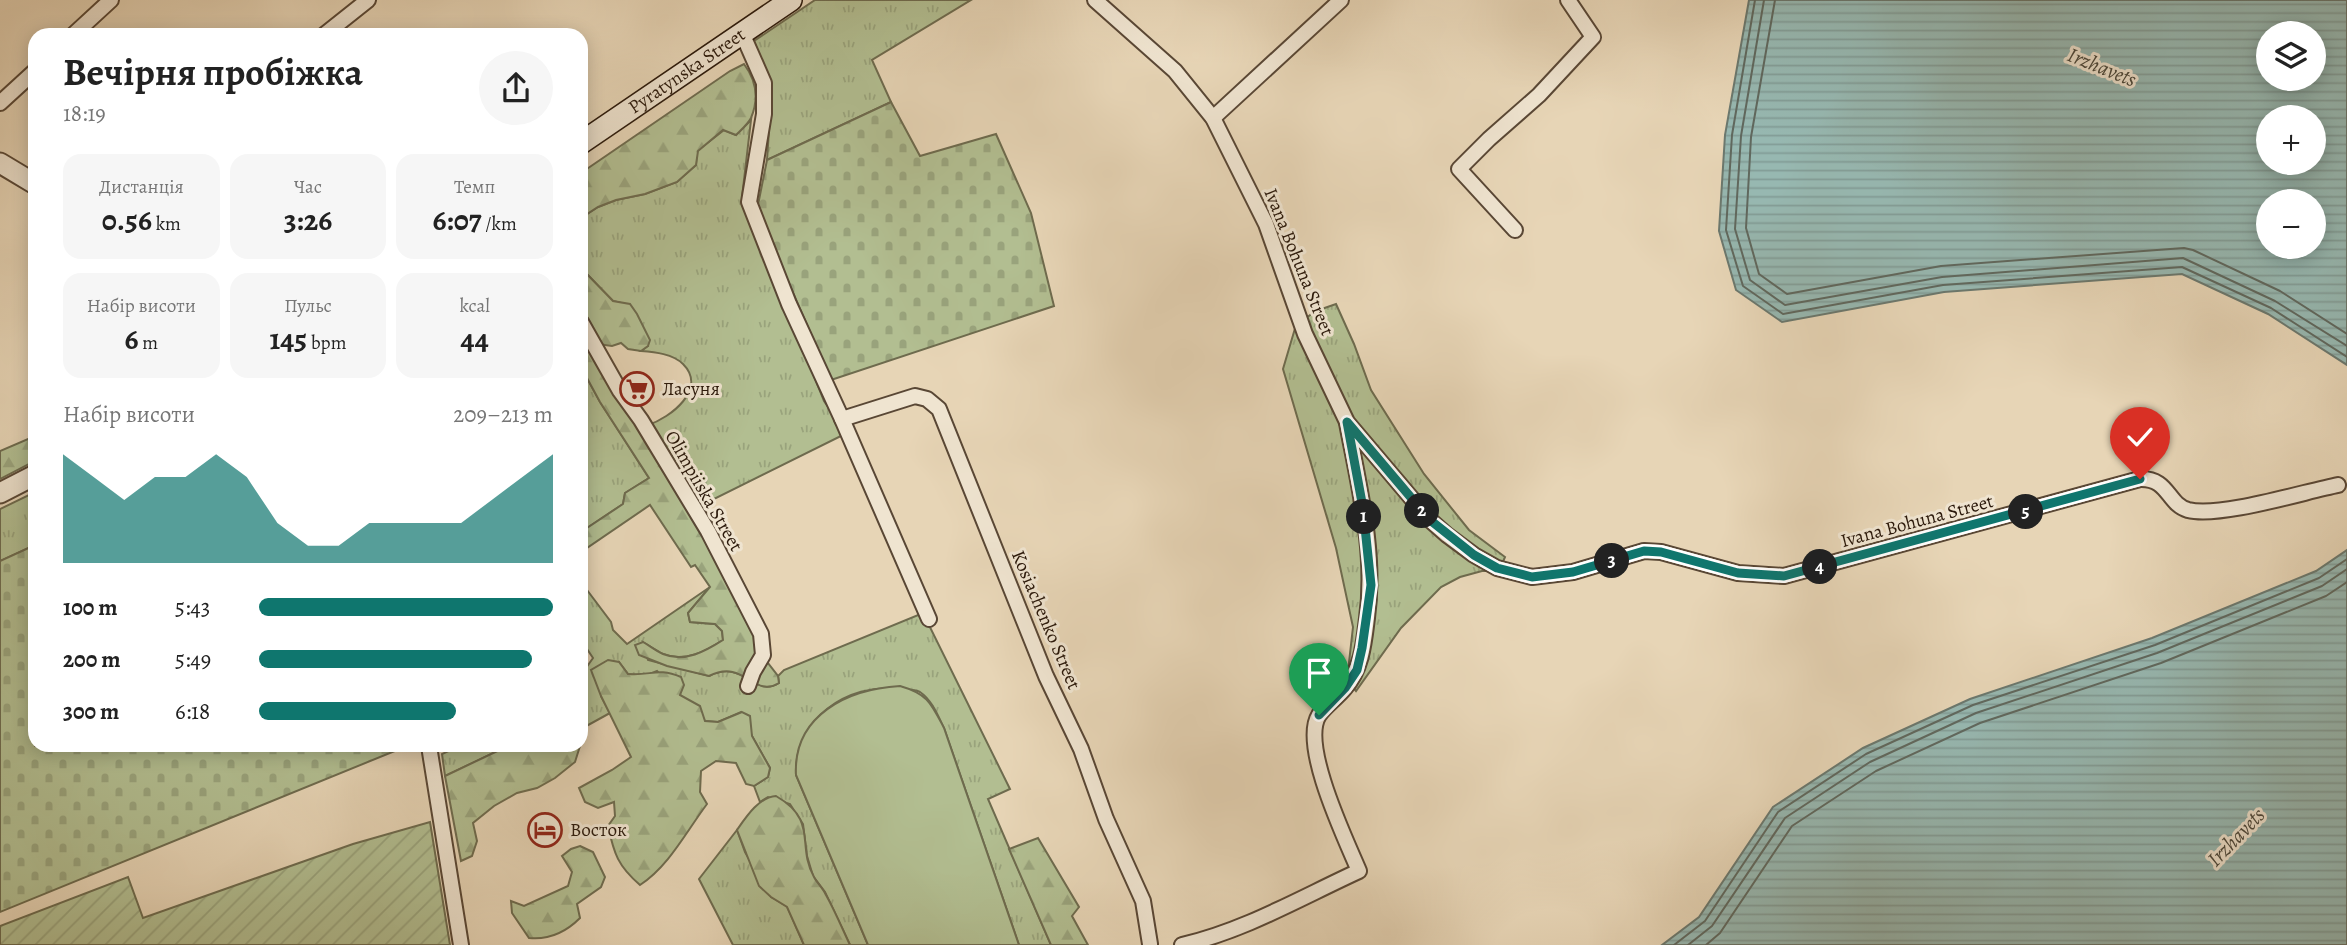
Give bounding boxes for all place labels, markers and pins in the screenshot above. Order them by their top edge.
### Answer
supermarket icon: Ласуня [618,370,656,408]
place label: Ласуня [662,376,720,402]
pin [2110,407,2170,479]
pin: 2 [1404,494,1440,528]
pin: 5 [2008,494,2044,530]
pin: 1 [1346,500,1382,534]
pin: 3 [1594,544,1630,578]
pin: 4 [1802,550,1838,584]
pin [1289,643,1349,715]
hotel icon: Восток [526,811,564,849]
place label: Восток [570,817,627,843]

